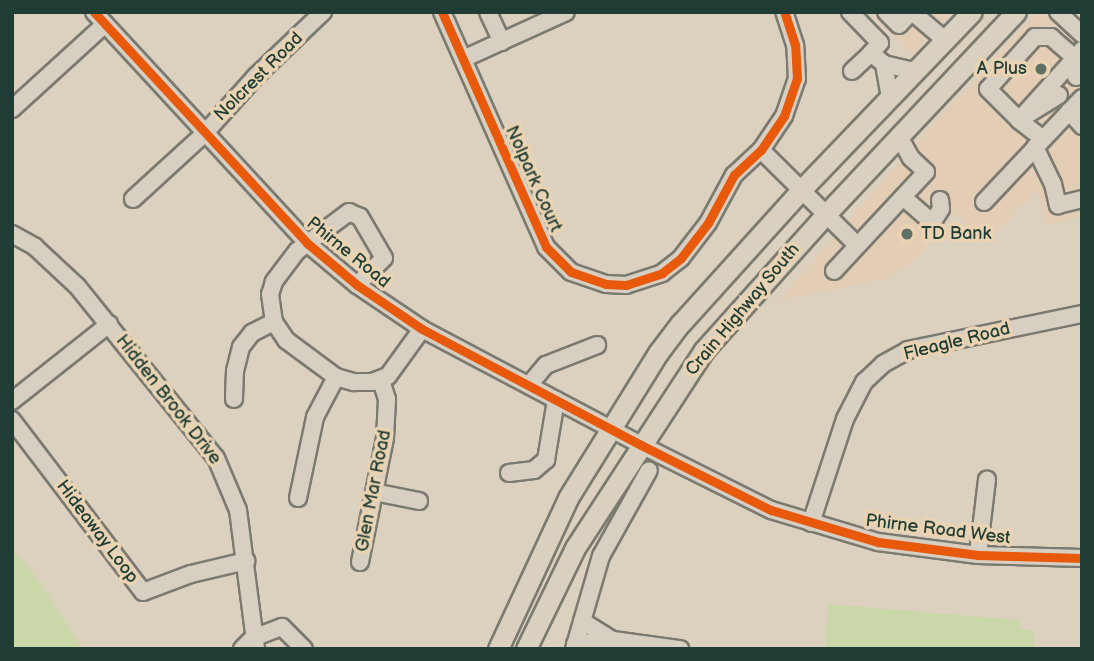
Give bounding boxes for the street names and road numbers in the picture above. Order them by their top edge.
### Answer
street label: Nolcrest Road [210,28,308,126]
street label: Nolpark Court [500,123,566,235]
street label: Phirne Road [302,213,394,293]
street label: Crain Highway South [681,239,805,381]
street label: Fleagle Road [902,318,1012,366]
street label: Hidden Brook Drive [111,331,225,469]
street label: Glen Mar Road [352,428,396,554]
street label: Hideaway Loop [51,476,143,588]
street label: Phirne Road West [864,510,1012,550]

